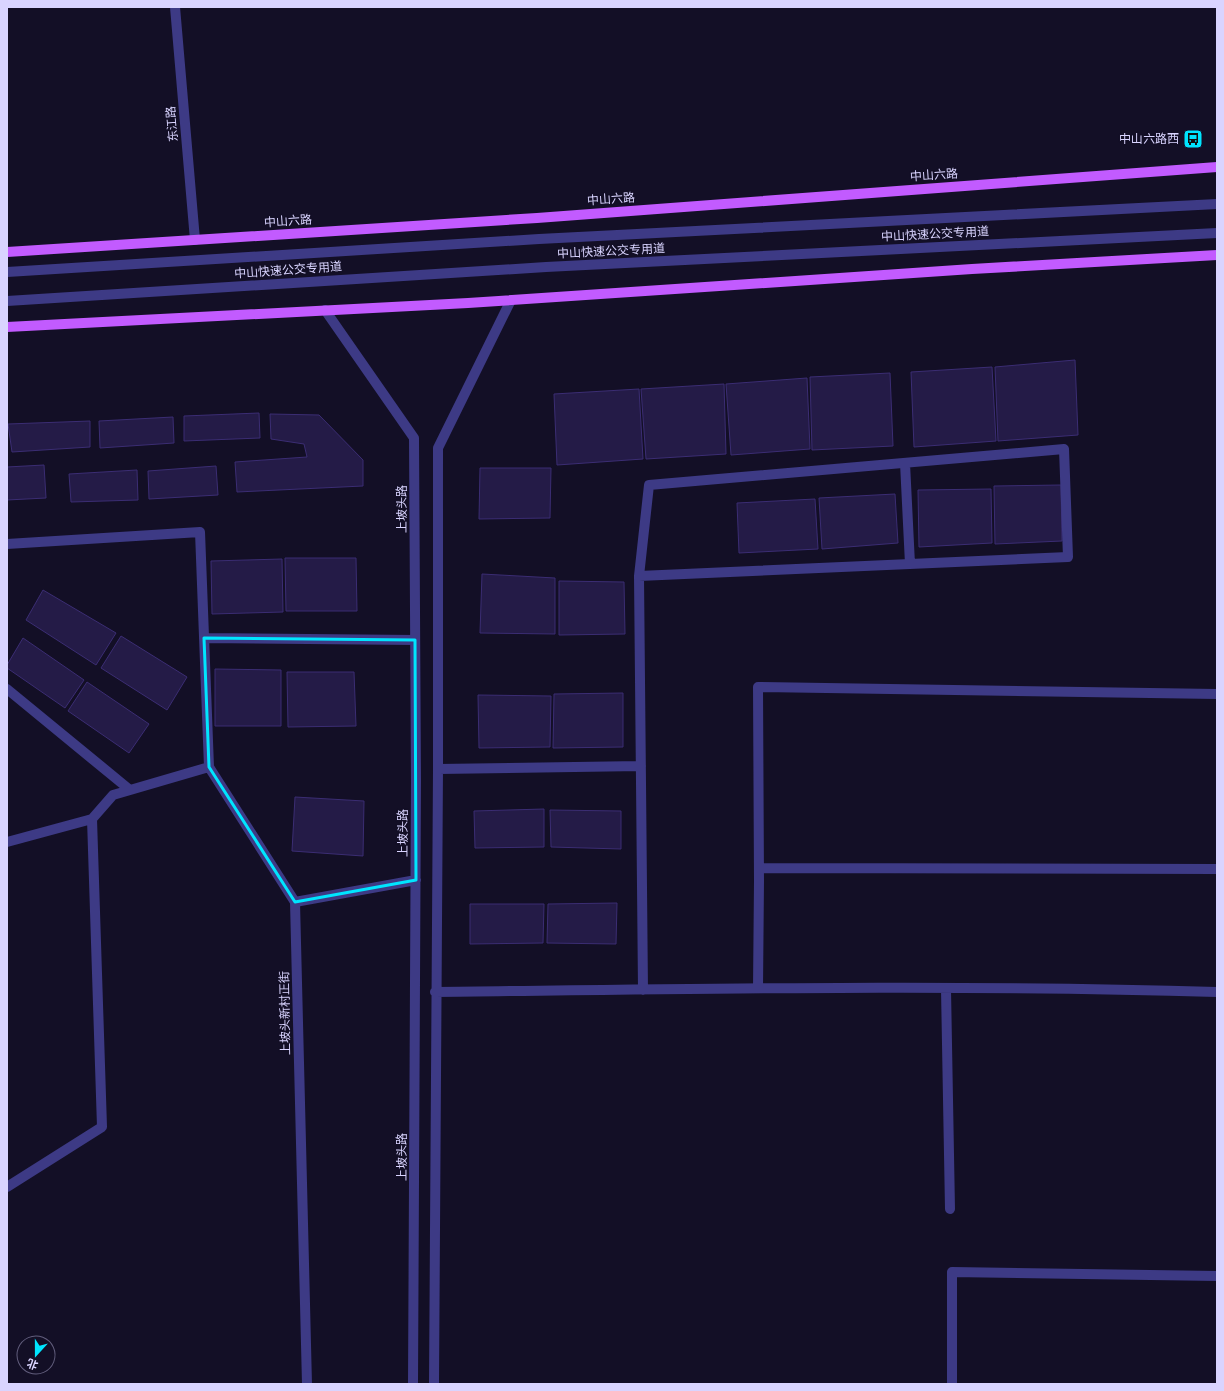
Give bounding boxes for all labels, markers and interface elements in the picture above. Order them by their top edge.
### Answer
street label: 东江路 [163,105,182,143]
bus stop icon: 中山六路西 [1182,128,1204,150]
place label: 中山六路西 [1119,132,1179,147]
street label: 中山六路 [910,166,959,185]
street label: 中山六路 [587,190,636,209]
street label: 中山六路 [264,212,313,231]
street label: 中山快速公交专用道 [881,224,989,245]
street label: 中山快速公交专用道 [557,241,665,262]
street label: 中山快速公交专用道 [234,259,342,282]
street label: 上坡头路 [395,485,410,533]
street label: 上坡头路 [396,809,411,857]
street label: 上坡头新村正街 [277,971,294,1055]
street label: 上坡头路 [395,1133,410,1181]
north arrow [16,1335,56,1375]
text: 北 [25,1356,40,1372]

